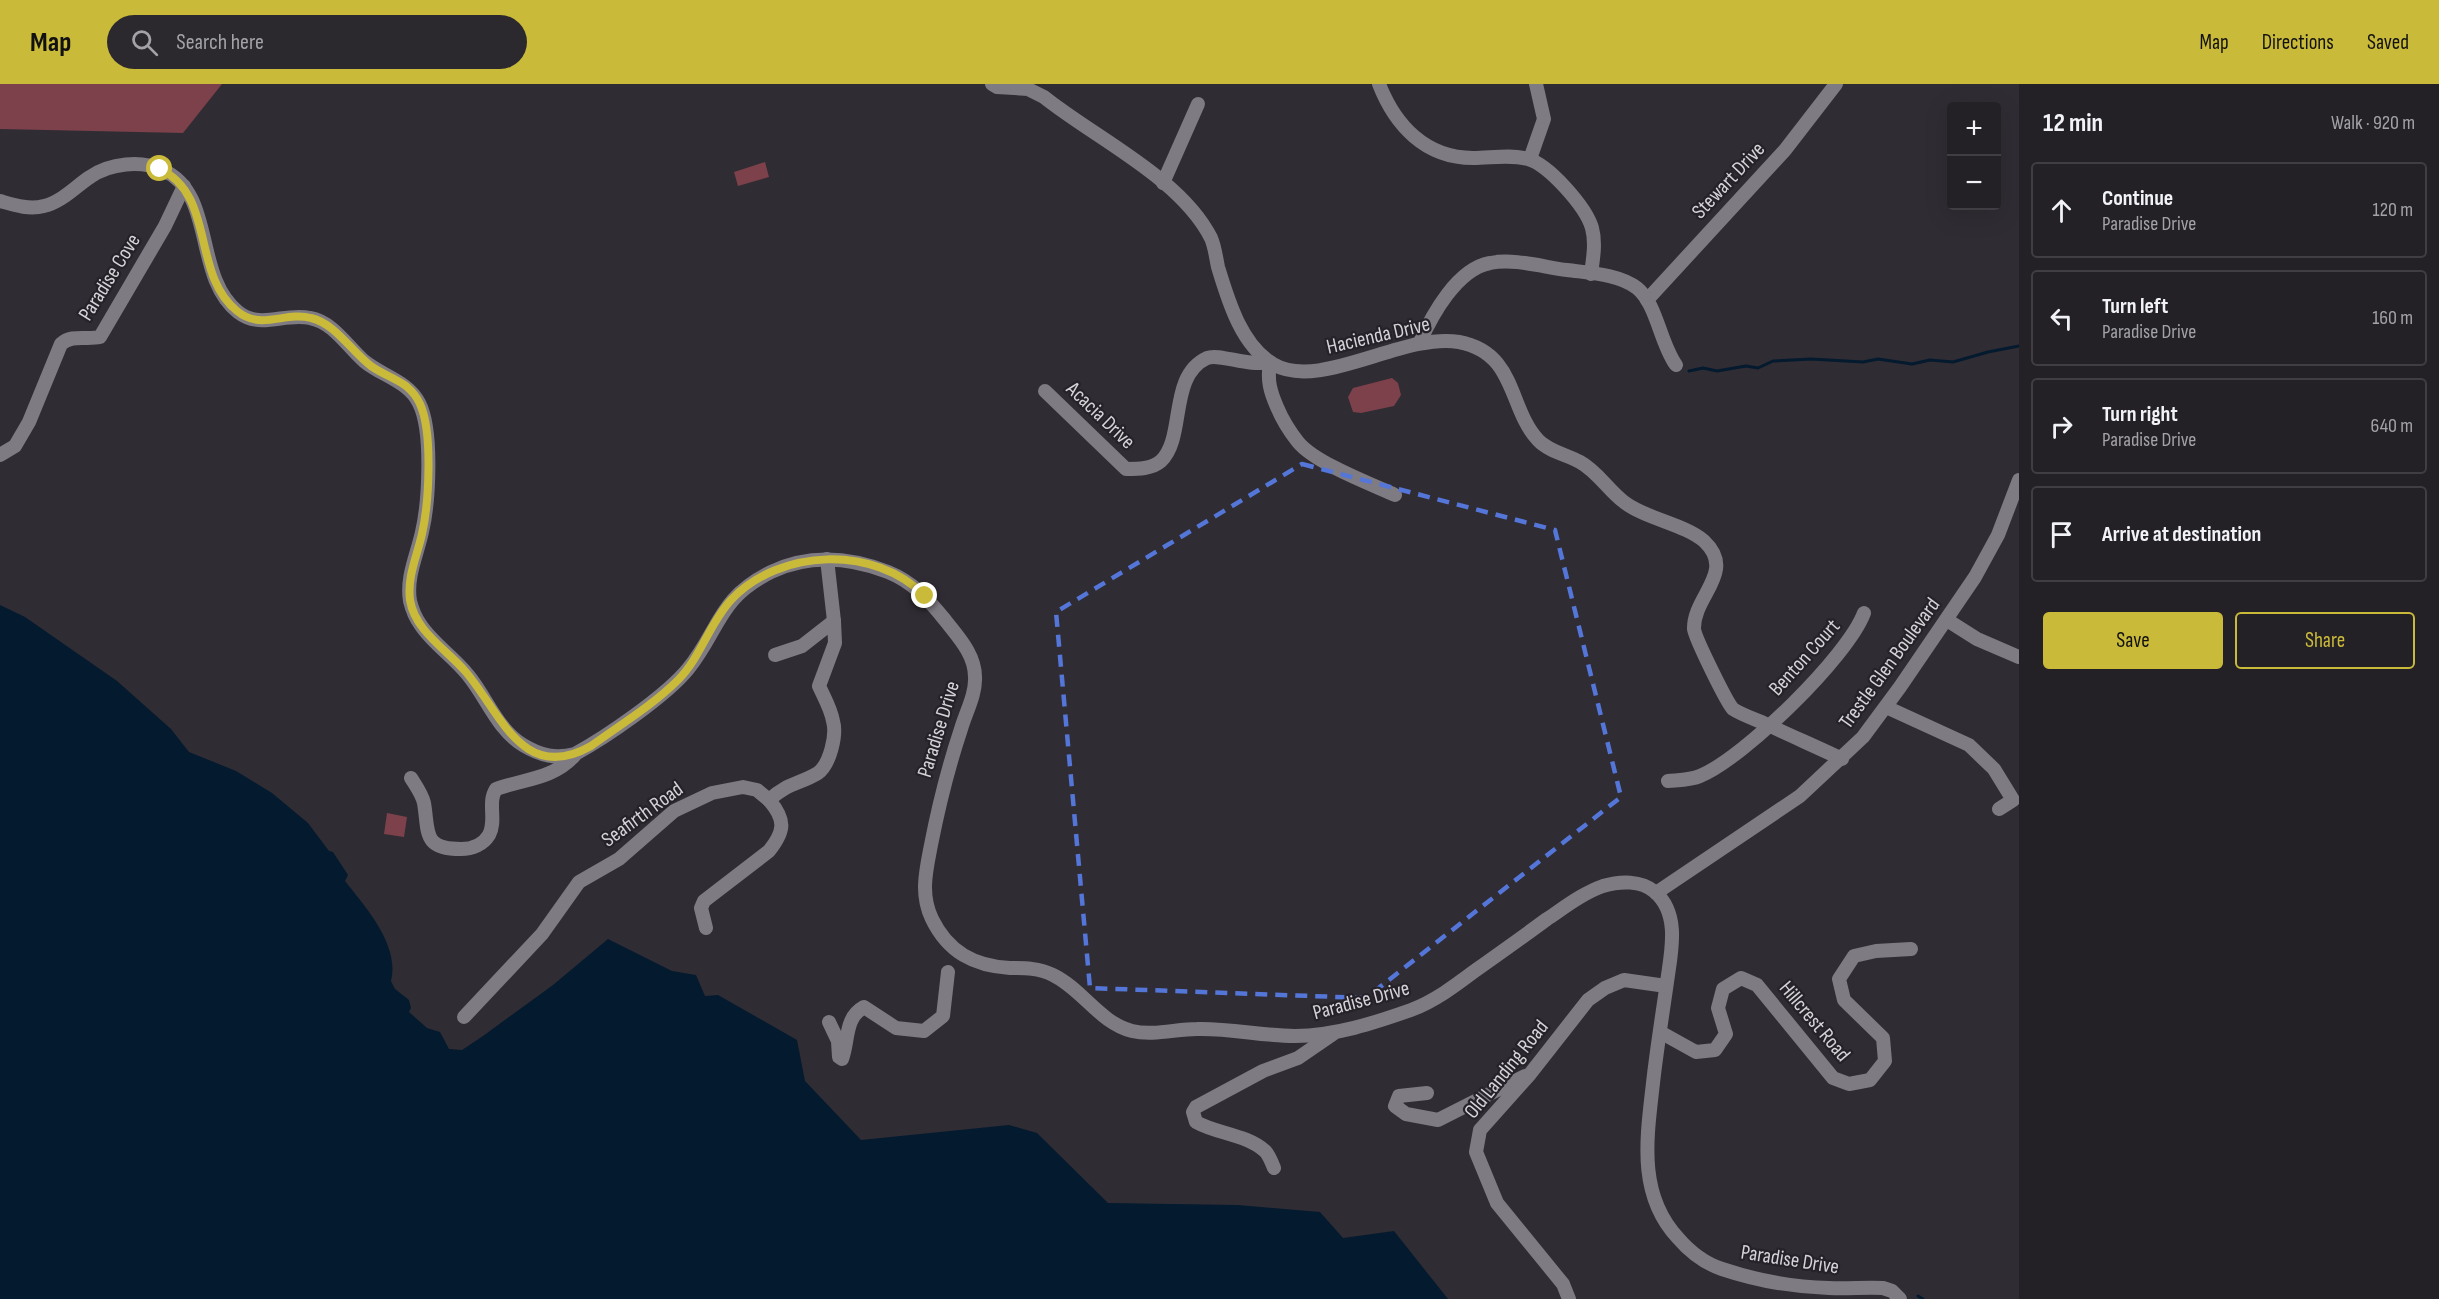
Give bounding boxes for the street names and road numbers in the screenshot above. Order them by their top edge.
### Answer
street label: Stewart Drive [1687,137,1770,224]
street label: Paradise Cove [73,229,146,325]
street label: Hacienda Drive [1324,311,1432,360]
street label: Acacia Drive [1060,376,1140,454]
street label: Trestle Glen Boulevard [1834,593,1945,733]
street label: Benton Court [1764,614,1845,701]
street label: Paradise Drive [912,678,965,780]
street label: Seafirth Road [597,776,688,852]
street label: Paradise Drive [1310,976,1412,1025]
street label: Hillcrest Road [1774,976,1855,1067]
street label: Old Landing Road [1459,1015,1554,1124]
street label: Paradise Drive [1739,1239,1841,1280]

